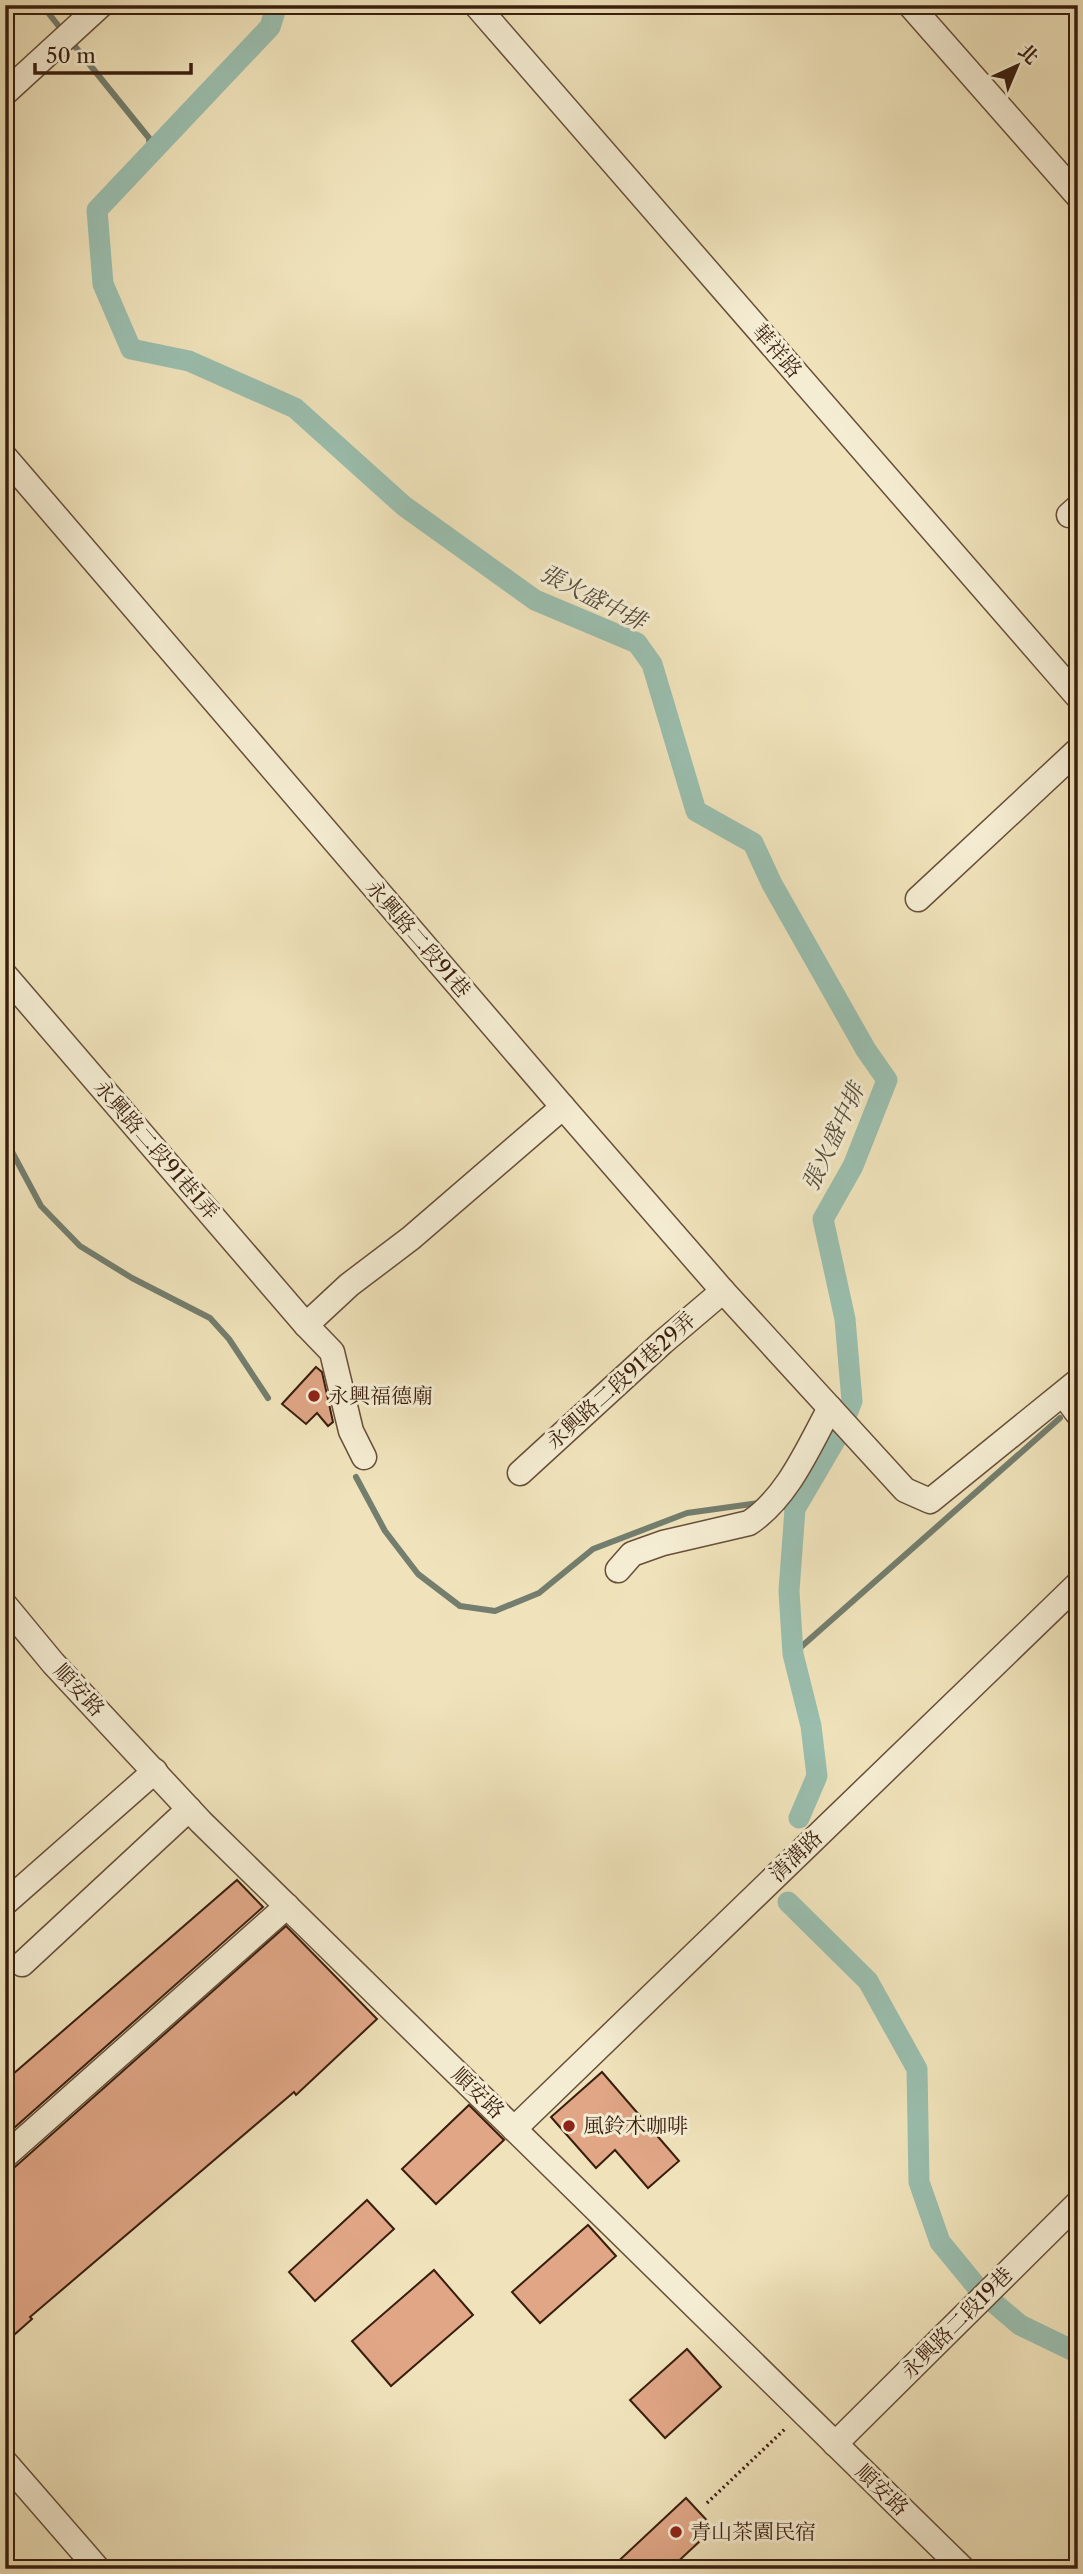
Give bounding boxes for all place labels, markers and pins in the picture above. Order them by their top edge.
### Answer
place label: 永興福德廟 [328,1383,433,1408]
marker: 永興福德廟 [306,1388,322,1404]
place label: 風鈴木咖啡 [583,2113,688,2138]
marker: 風鈴木咖啡 [561,2118,577,2134]
place label: 青山茶園民宿 [690,2519,816,2544]
marker: 青山茶園民宿 [668,2524,684,2540]

